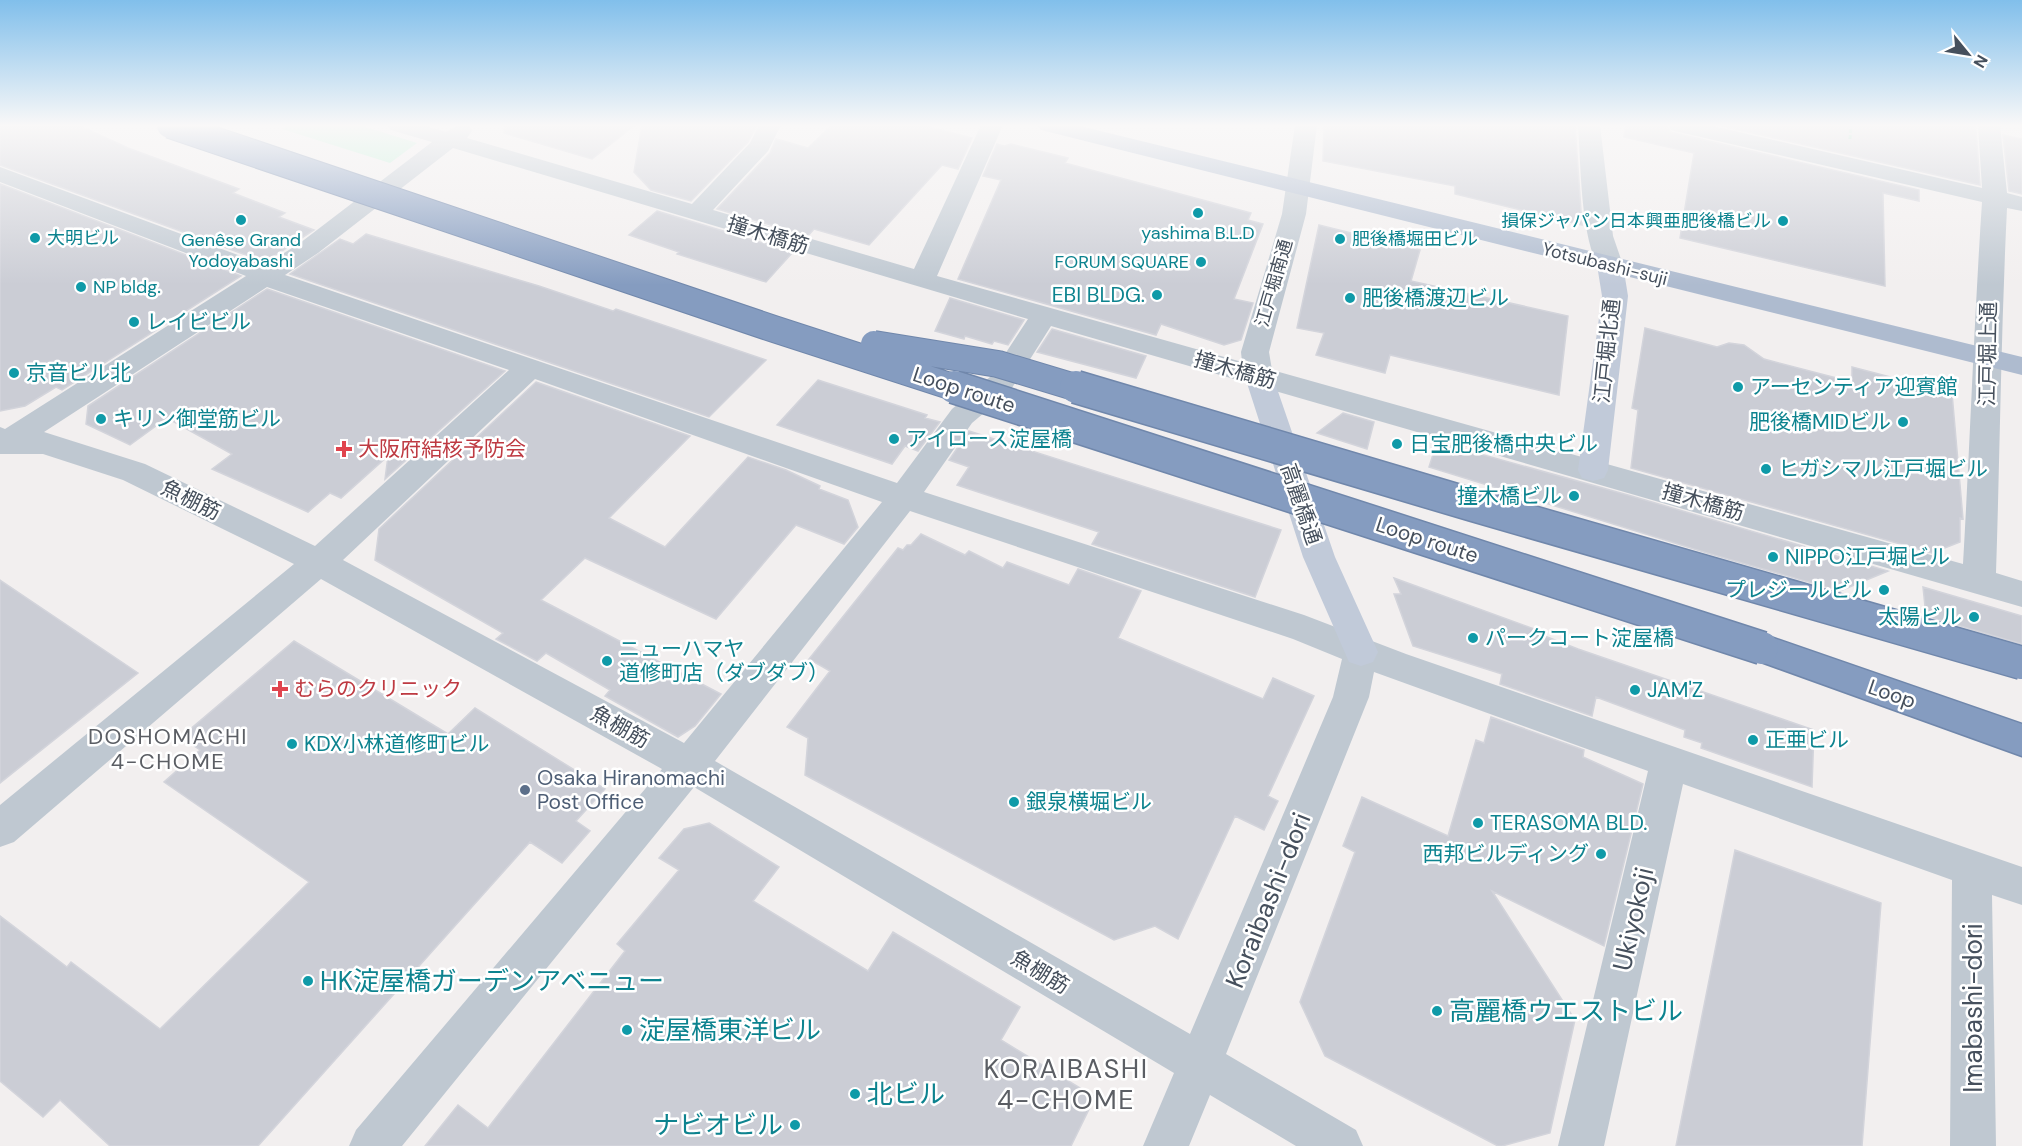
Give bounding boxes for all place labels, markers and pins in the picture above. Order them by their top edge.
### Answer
marker: yashima B.L.D [1191,206,1205,220]
place label: 損保ジャパン日本興亜肥後橋ビル [1501,209,1771,233]
marker: Genêse Grand Yodoyabashi [234,213,248,227]
marker: 損保ジャパン日本興亜肥後橋ビル [1776,214,1790,228]
place label: yashima B.L.D [1141,221,1255,245]
place label: 大明ビル [47,226,119,250]
place label: 肥後橋堀田ビル [1352,227,1478,251]
place label: Genêse Grand Yodoyabashi [181,228,301,273]
marker: 大明ビル [28,231,42,245]
marker: 肥後橋堀田ビル [1333,232,1347,246]
place label: FORUM SQUARE [1055,250,1189,274]
marker: FORUM SQUARE [1194,255,1208,269]
place label: NP bldg. [93,275,161,299]
marker: NP bldg. [74,280,88,294]
place label: EBI BLDG. [1052,281,1145,309]
place label: 肥後橋渡辺ビル [1362,284,1509,312]
marker: EBI BLDG. [1150,288,1164,302]
marker: 肥後橋渡辺ビル [1343,291,1357,305]
place label: レイビビル [146,308,251,336]
marker: レイビビル [127,315,141,329]
place label: 京音ビル北 [26,359,131,387]
marker: 京音ビル北 [7,366,21,380]
place label: アーセンティア迎賓館 [1750,373,1957,401]
marker: アーセンティア迎賓館 [1731,380,1745,394]
place label: キリン御堂筋ビル [113,405,281,433]
place label: 肥後橋MIDビル [1749,408,1891,436]
marker: キリン御堂筋ビル [94,412,108,426]
marker: 肥後橋MIDビル [1896,415,1910,429]
place label: アイロース淀屋橋 [906,425,1072,453]
place label: 日宝肥後橋中央ビル [1409,430,1598,458]
marker: アイロース淀屋橋 [887,432,901,446]
place label: 大阪府結核予防会 [358,435,526,463]
marker: 日宝肥後橋中央ビル [1390,437,1404,451]
marker: 大阪府結核予防会 [335,440,353,458]
place label: ヒガシマル江戸堀ビル [1778,455,1988,483]
marker: ヒガシマル江戸堀ビル [1759,462,1773,476]
place label: 撞木橋ビル [1457,482,1562,510]
marker: 撞木橋ビル [1567,489,1581,503]
place label: NIPPO江戸堀ビル [1785,543,1950,571]
marker: NIPPO江戸堀ビル [1766,550,1780,564]
place label: プレジールビル [1725,576,1872,604]
marker: プレジールビル [1877,583,1891,597]
place label: 太陽ビル [1878,603,1962,631]
marker: 太陽ビル [1967,610,1981,624]
place label: パークコート淀屋橋 [1485,624,1674,652]
marker: パークコート淀屋橋 [1466,631,1480,645]
place label: ニューハマヤ 道修町店（ダブダブ） [619,635,829,687]
marker: ニューハマヤ 道修町店（ダブダブ） [600,654,614,668]
place label: むらのクリニック [294,675,462,703]
place label: JAM'Z [1647,676,1703,704]
marker: むらのクリニック [271,680,289,698]
marker: JAM'Z [1628,683,1642,697]
place label: 正亜ビル [1765,726,1849,754]
place label: KDX小林道修町ビル [304,730,489,758]
marker: 正亜ビル [1746,733,1760,747]
marker: KDX小林道修町ビル [285,737,299,751]
place label: Osaka Hiranomachi Post Office [537,764,725,816]
marker: Osaka Hiranomachi Post Office [518,783,532,797]
place label: 銀泉横堀ビル [1026,788,1152,816]
marker: 銀泉横堀ビル [1007,795,1021,809]
place label: TERASOMA BLD. [1490,809,1647,837]
marker: TERASOMA BLD. [1471,816,1485,830]
place label: 西邦ビルディング [1422,840,1589,868]
marker: 西邦ビルディング [1594,847,1608,861]
place label: HK淀屋橋ガーデンアベニュー [320,964,664,998]
marker: HK淀屋橋ガーデンアベニュー [301,974,315,988]
place label: 高麗橋ウエストビル [1449,994,1683,1028]
marker: 高麗橋ウエストビル [1430,1004,1444,1018]
place label: 淀屋橋東洋ビル [639,1013,821,1047]
marker: 淀屋橋東洋ビル [620,1023,634,1037]
place label: 北ビル [867,1077,945,1111]
marker: 北ビル [848,1087,862,1101]
place label: ナビオビル [653,1108,783,1142]
marker: ナビオビル [788,1118,802,1132]

